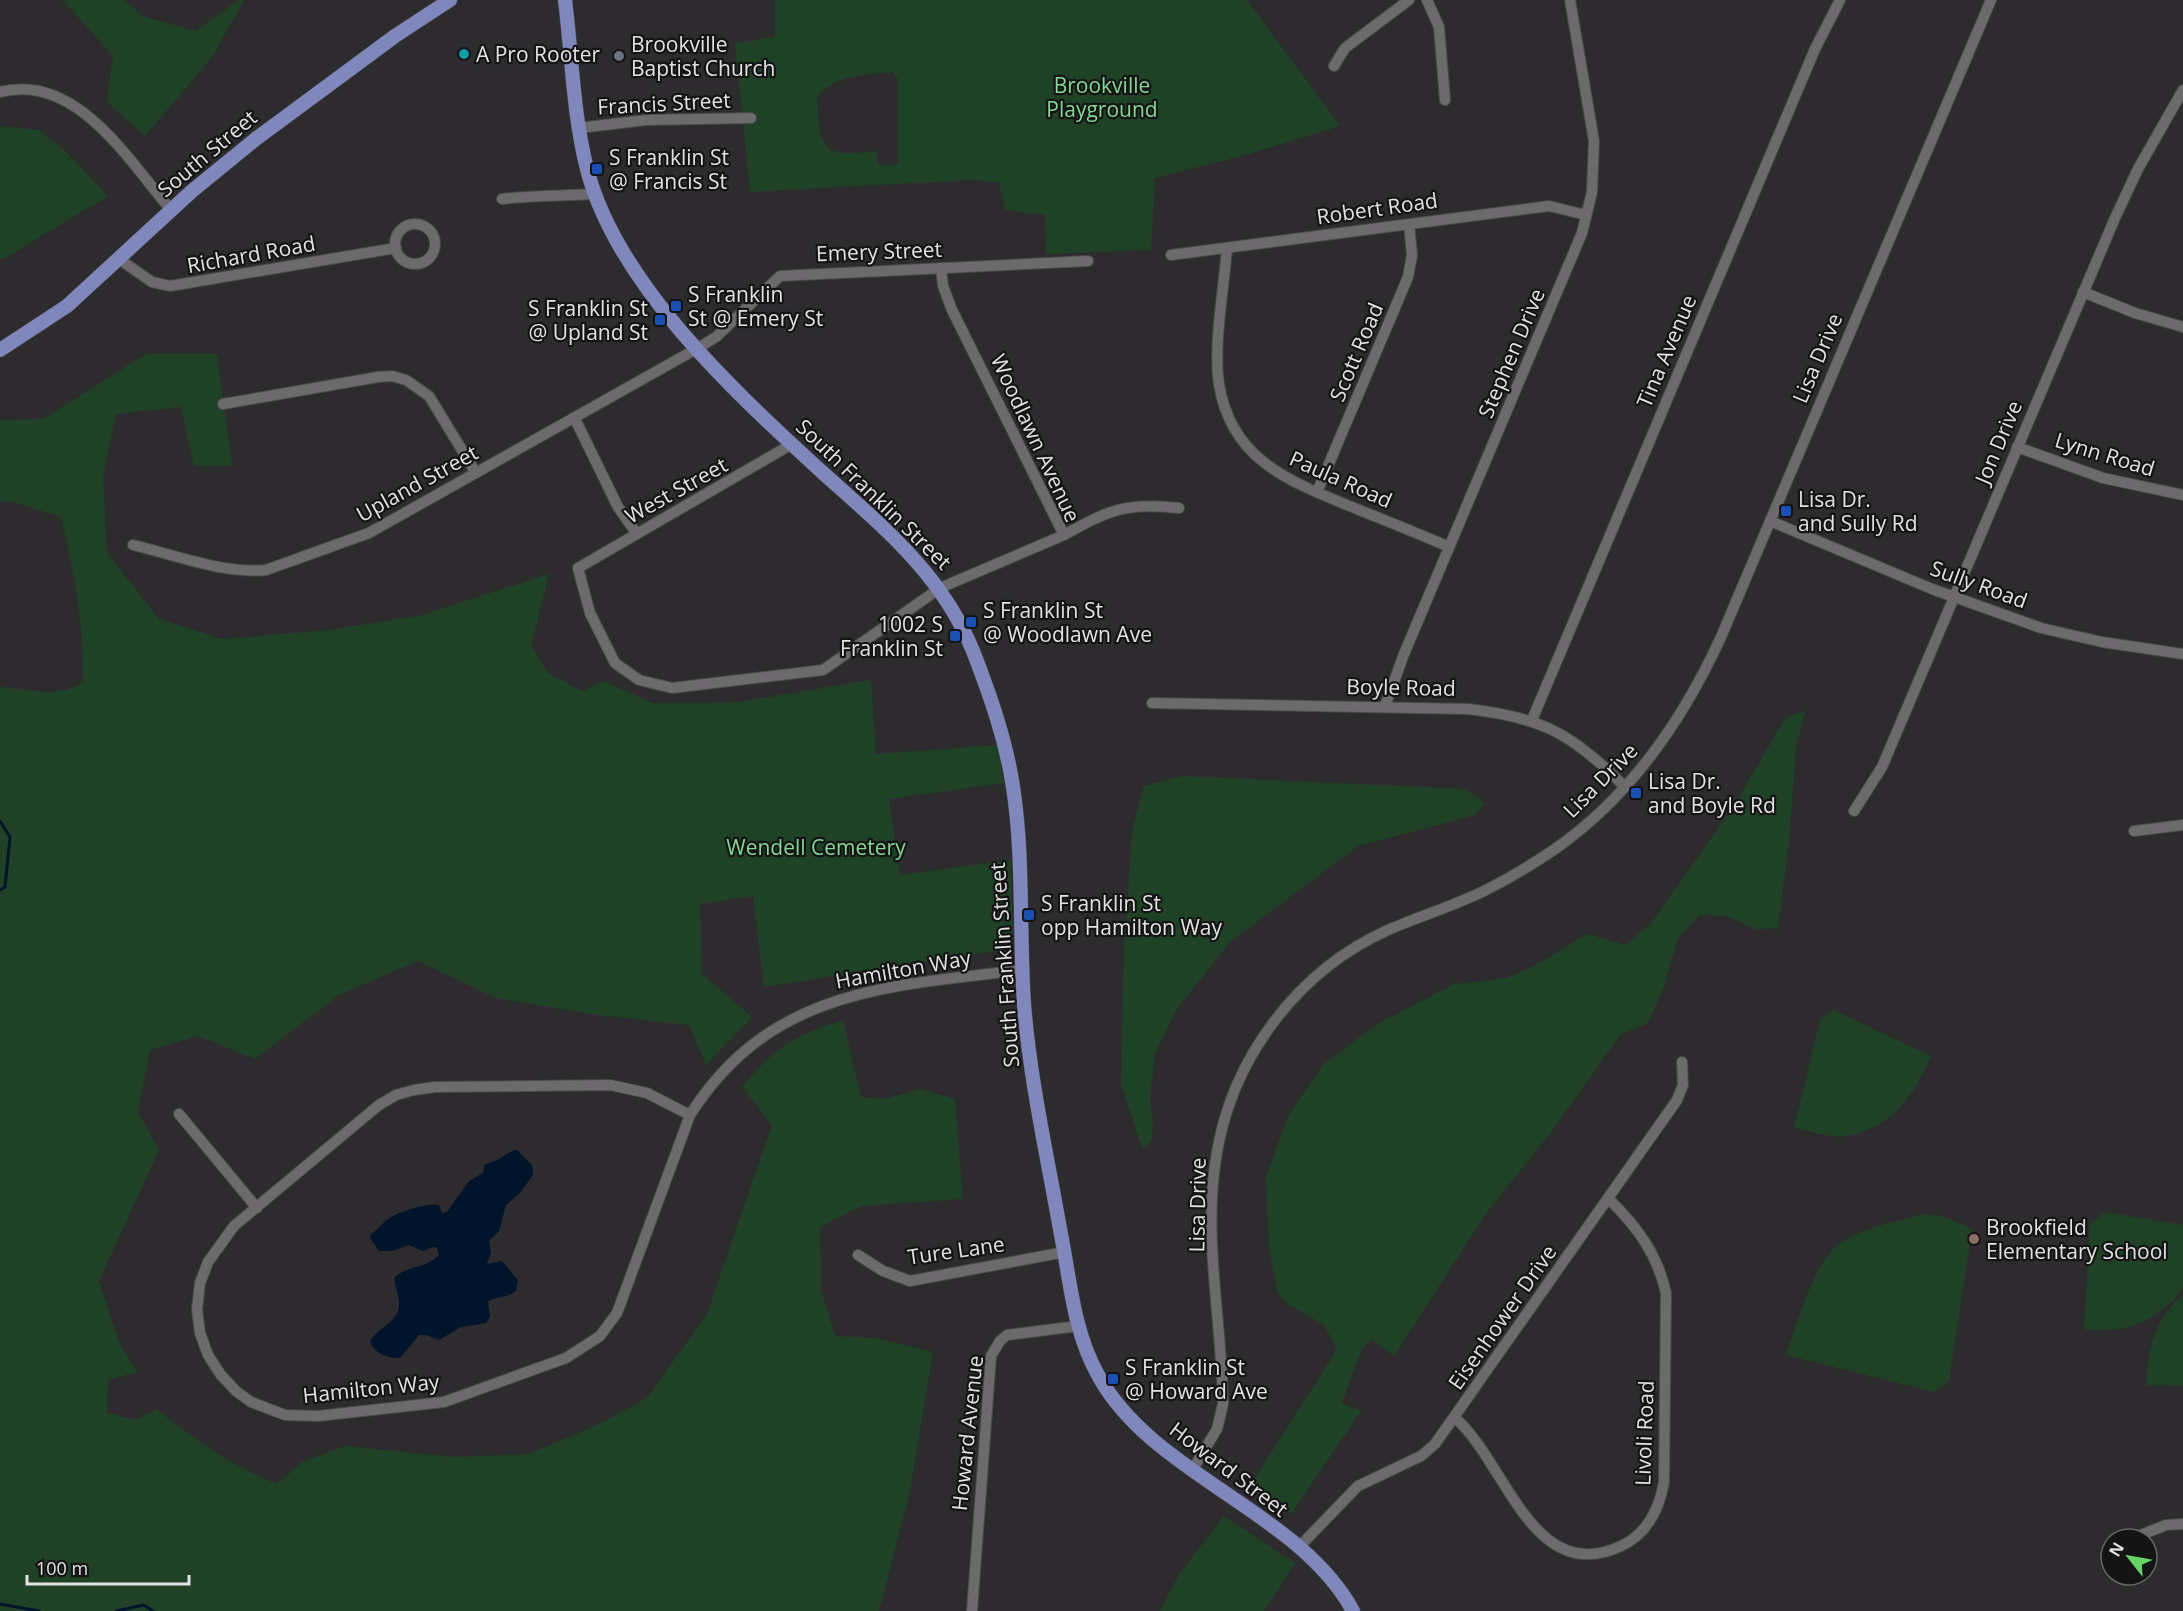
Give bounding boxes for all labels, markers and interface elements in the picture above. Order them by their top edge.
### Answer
place label: Brookville Baptist Church [631,30,775,82]
place label: A Pro Rooter [476,40,601,68]
marker: A Pro Rooter [457,47,471,61]
marker: Brookville Baptist Church [612,49,626,63]
park label: Brookville Playground [1046,71,1158,123]
street label: Francis Street [597,86,731,120]
street label: South Street [151,103,263,203]
place label: S Franklin St @ Francis St [609,143,729,195]
marker: S Franklin St @ Francis St [590,162,604,176]
street label: Robert Road [1315,186,1439,230]
street label: Richard Road [185,229,317,279]
street label: Emery Street [815,235,943,267]
place label: S Franklin St @ Emery St [688,280,823,332]
street label: Stephen Drive [1471,284,1551,422]
street label: Tina Avenue [1630,290,1702,412]
place label: S Franklin St @ Upland St [528,294,648,346]
street label: Scott Road [1323,298,1389,406]
marker: S Franklin St @ Emery St [669,299,683,313]
street label: Lisa Drive [1786,309,1848,407]
marker: S Franklin St @ Upland St [653,313,667,327]
street label: Woodlawn Avenue [985,350,1087,526]
street label: Jon Drive [1967,396,2028,490]
street label: South Franklin Street [790,413,958,575]
street label: Lynn Road [2052,426,2158,482]
street label: Upland Street [351,438,483,528]
street label: Paula Road [1285,444,1397,514]
street label: West Street [620,450,732,530]
place label: Lisa Dr. and Sully Rd [1798,485,1918,537]
marker: Lisa Dr. and Sully Rd [1779,504,1793,518]
street label: Sully Road [1927,554,2031,614]
place label: S Franklin St @ Woodlawn Ave [983,596,1152,648]
place label: 1002 S Franklin St [840,610,943,662]
marker: S Franklin St @ Woodlawn Ave [964,615,978,629]
marker: 1002 S Franklin St [948,629,962,643]
street label: Boyle Road [1346,672,1456,702]
street label: Lisa Drive [1557,737,1643,823]
place label: Lisa Dr. and Boyle Rd [1648,767,1776,819]
marker: Lisa Dr. and Boyle Rd [1629,786,1643,800]
park label: Wendell Cemetery [726,833,906,861]
street label: South Franklin Street [983,862,1025,1068]
place label: S Franklin St opp Hamilton Way [1041,889,1222,941]
marker: S Franklin St opp Hamilton Way [1022,908,1036,922]
street label: Hamilton Way [833,943,973,995]
street label: Lisa Drive [1182,1157,1212,1253]
place label: Brookfield Elementary School [1986,1213,2168,1265]
street label: Ture Lane [906,1229,1006,1271]
marker: Brookfield Elementary School [1967,1232,1981,1246]
street label: Eisenhower Drive [1442,1239,1562,1395]
place label: S Franklin St @ Howard Ave [1125,1353,1268,1405]
street label: Howard Avenue [945,1354,989,1512]
street label: Hamilton Way [301,1367,441,1409]
marker: S Franklin St @ Howard Ave [1106,1372,1120,1386]
street label: Livoli Road [1628,1380,1660,1486]
street label: Howard Street [1164,1415,1294,1523]
north arrow [2099,1527,2159,1587]
text: N [2103,1538,2129,1561]
scale bar [27,1548,189,1586]
text: 100 m [36,1556,88,1580]

